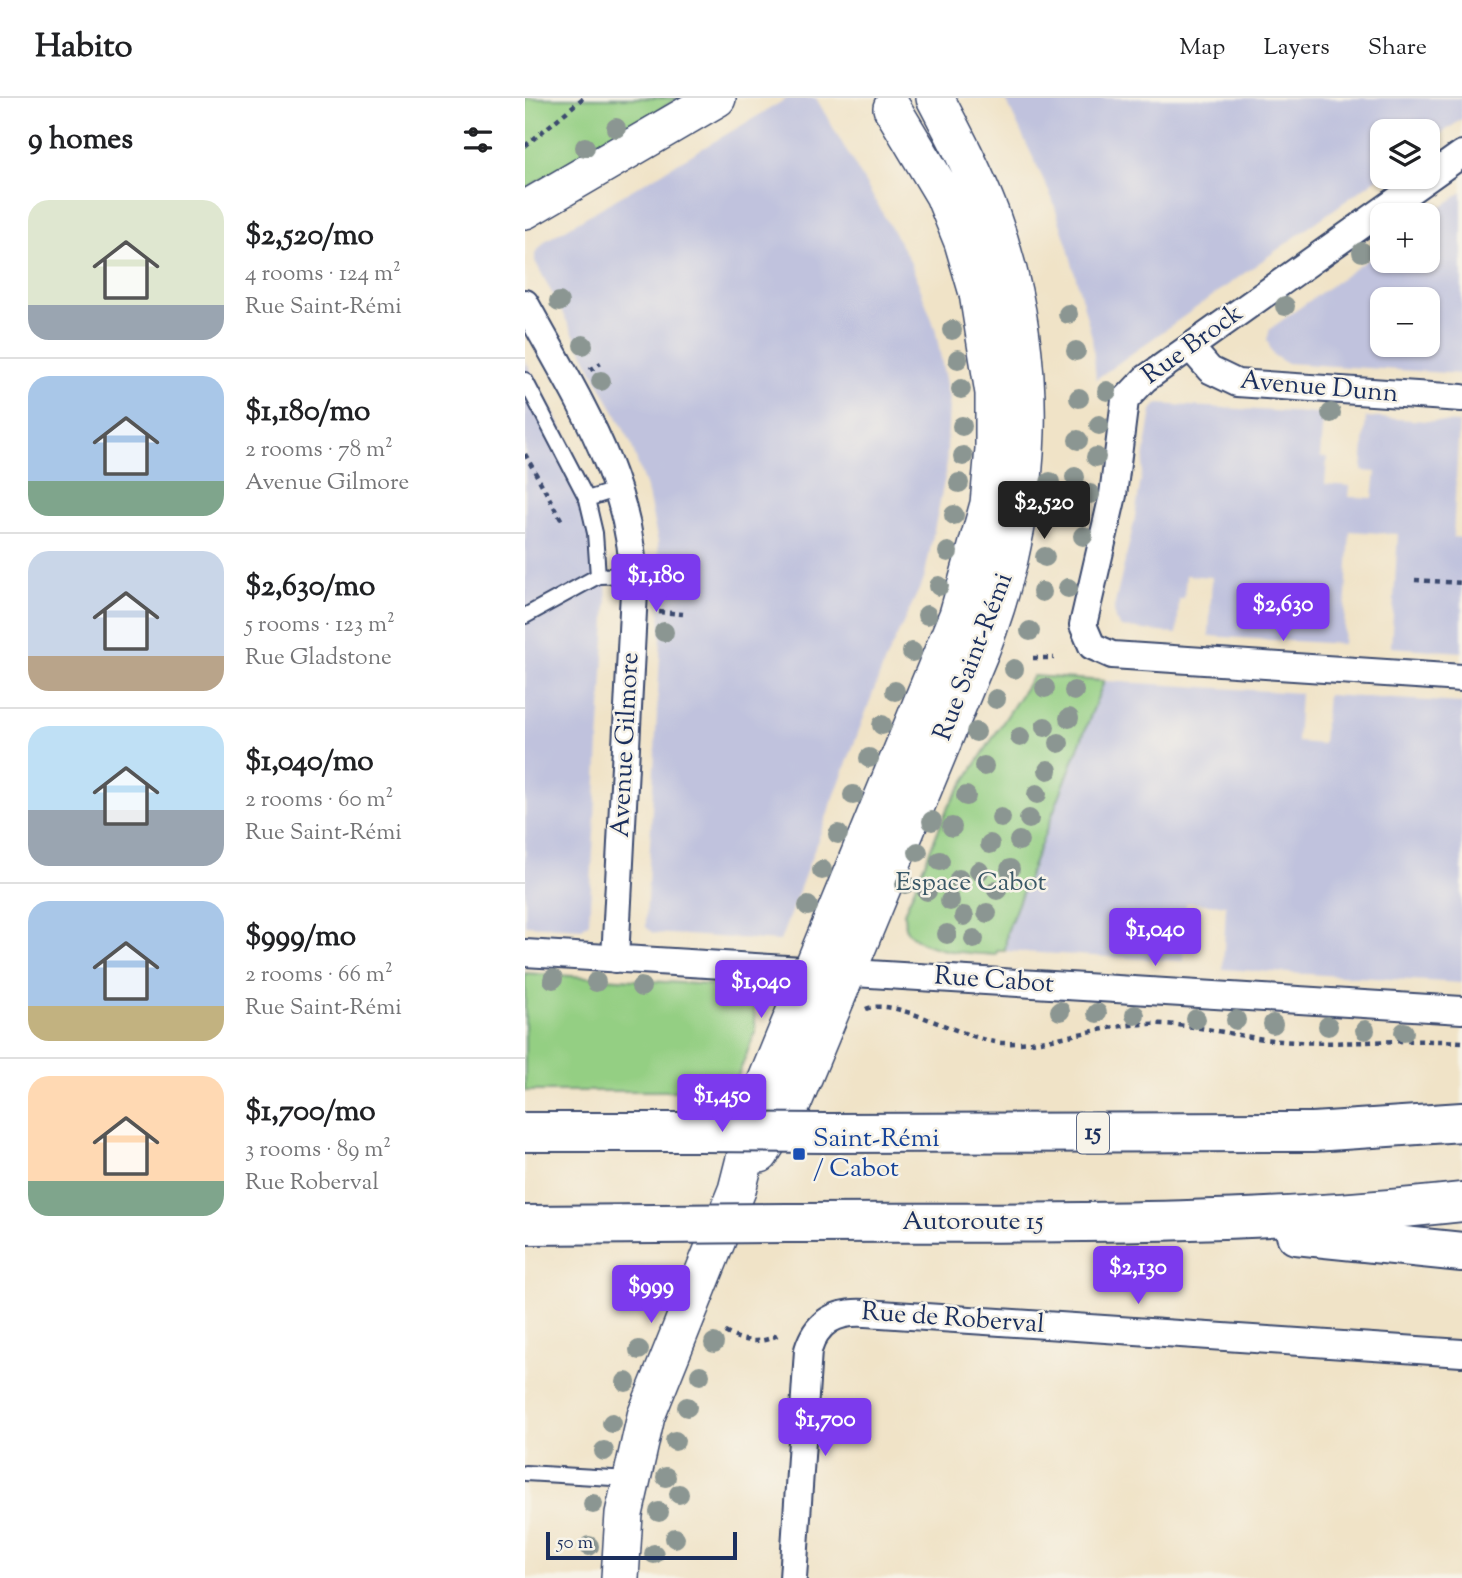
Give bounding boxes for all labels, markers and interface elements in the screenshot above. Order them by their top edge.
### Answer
text: Habito [35,24,133,72]
text: Map [1179,31,1225,65]
text: Layers [1263,31,1330,65]
text: Share [1368,31,1427,65]
text: 9 homes [28,119,133,162]
map controls [1370,119,1440,357]
button: layers [1370,119,1440,189]
icon: filters [459,121,497,159]
button: + [1370,203,1440,273]
text: $2,520/mo [245,215,374,258]
icon: home [84,228,168,312]
text: 4 rooms · 124 m² [245,258,401,291]
button: − [1370,287,1440,357]
text: Rue Saint-Rémi [245,291,402,324]
street label: Rue Brock [1135,296,1251,394]
street label: Avenue Dunn [1238,363,1400,413]
text: $1,180/mo [245,391,371,434]
icon: home [84,404,168,488]
text: 2 rooms · 78 m² [245,434,393,467]
text: Avenue Gilmore [245,467,409,500]
pin: $2,520 [987,482,1101,541]
text: $2,520 [1014,487,1074,520]
pin: $1,180 [599,554,713,614]
text: $1,180 [627,560,685,593]
text: $2,630/mo [245,566,375,609]
street label: Rue Saint-Rémi [925,568,1023,746]
icon: home [84,579,168,663]
pin: $2,630 [1226,584,1340,643]
text: $2,630 [1253,589,1314,622]
text: 5 rooms · 123 m² [245,609,395,642]
text: Rue Gladstone [245,642,392,675]
street label: Avenue Gilmore [603,651,649,839]
text: $1,040/mo [245,741,374,784]
icon: home [84,754,168,838]
text: 2 rooms · 60 m² [245,784,393,817]
text: Rue Saint-Rémi [245,817,402,850]
park label: Espace Cabot [896,865,1047,902]
pin: $1,040 [1098,908,1212,968]
text: $1,040 [1125,914,1185,947]
text: $999/mo [245,916,356,959]
icon: home [84,929,168,1013]
street label: Rue Cabot [933,958,1055,1004]
text: 2 rooms · 66 m² [245,959,393,992]
pin: $1,040 [704,960,818,1020]
text: $1,040 [731,966,791,999]
text: Rue Saint-Rémi [245,992,402,1025]
pin: $1,450 [665,1074,779,1134]
text: $1,450 [693,1080,751,1113]
text: $1,700/mo [245,1091,376,1134]
icon: home [84,1104,168,1188]
road number: 15 [1077,1113,1109,1154]
place label: Saint-Rémi / Cabot [813,1121,940,1188]
text: 3 rooms · 89 m² [245,1134,391,1167]
marker: Saint-Rémi / Cabot [791,1146,807,1162]
text: Rue Roberval [245,1167,379,1200]
street label: Autoroute 15 [902,1204,1044,1241]
pin: $2,130 [1081,1246,1195,1306]
text: $2,130 [1109,1252,1167,1285]
pin: $999 [610,1266,692,1325]
text: $999 [628,1271,674,1304]
street label: Rue de Roberval [860,1294,1046,1344]
pin: $1,700 [768,1398,882,1458]
text: $1,700 [794,1404,856,1437]
scale bar [546,1529,737,1561]
text: 50 m [557,1530,593,1557]

